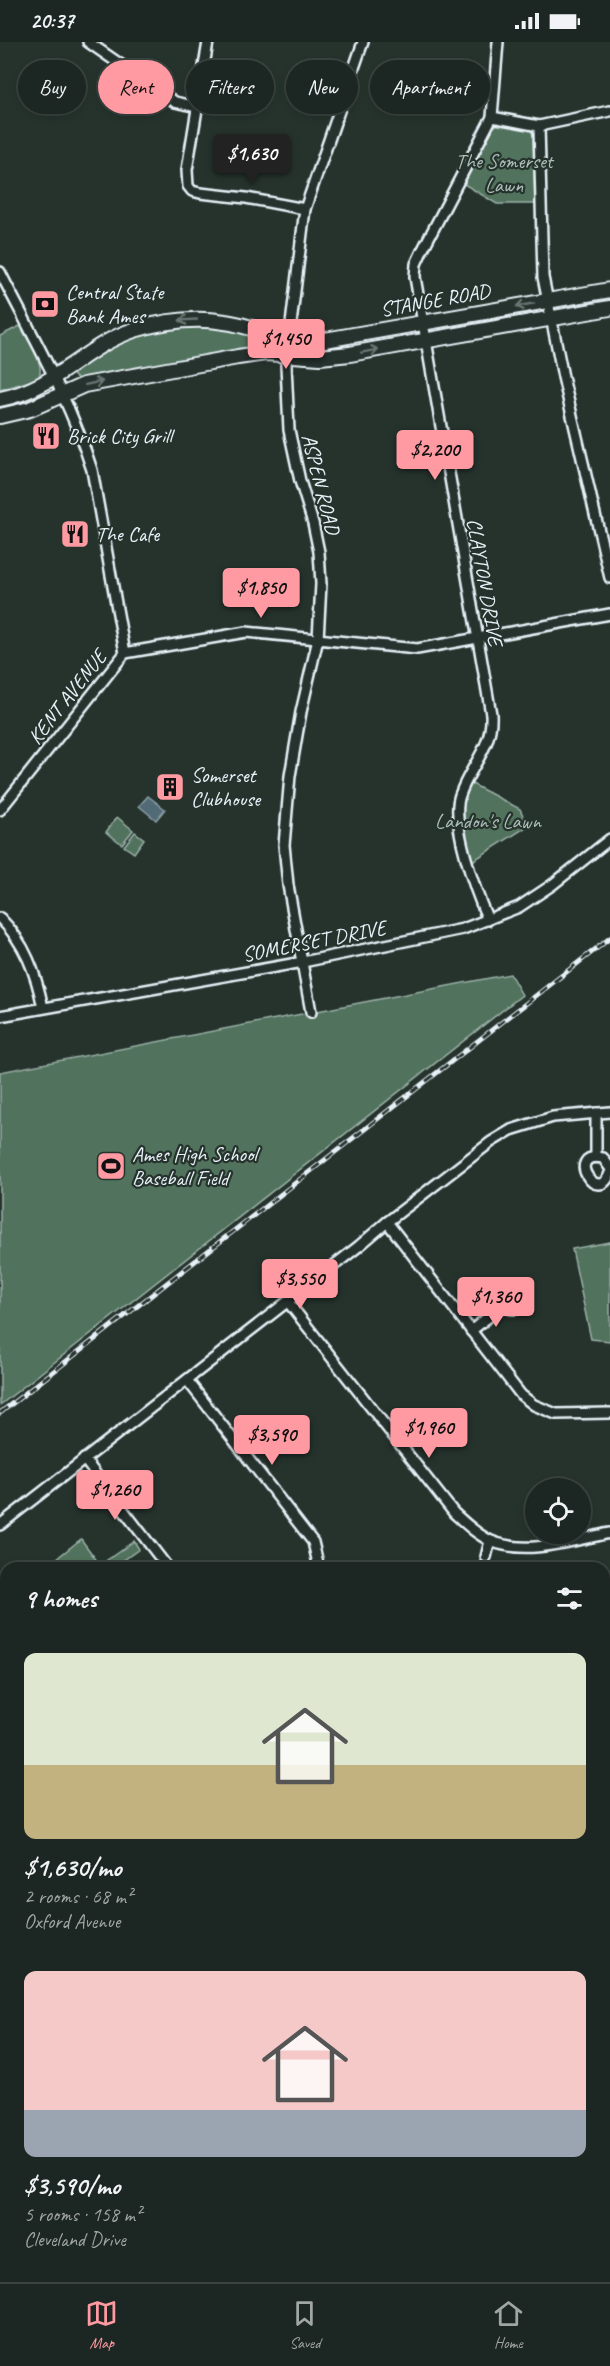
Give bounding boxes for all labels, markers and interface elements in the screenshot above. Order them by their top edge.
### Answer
text: 20:37 [30,7,74,35]
chip: Buy [18,60,86,114]
chip: Rent [98,60,174,114]
chip: Filters [186,60,274,114]
chip: New [286,60,358,114]
chip: Apartment [370,60,490,114]
pin: $1,630 [203,134,301,185]
text: $1,630 [227,141,277,166]
park label: The Somerset Lawn [455,148,555,198]
street label: STANGE ROAD [378,277,494,322]
place label: Central State Bank Ames [66,279,165,329]
bank icon: Central State Bank Ames [29,288,61,320]
one-way arrow [516,300,535,311]
one-way arrow [179,315,199,326]
pin: $1,450 [237,319,335,370]
text: $1,450 [262,326,310,351]
one-way arrow [360,345,379,356]
one-way arrow [84,377,104,388]
restaurant icon: Brick City Grill [30,420,62,452]
place label: Brick City Grill [67,423,175,449]
pin: $2,200 [386,430,484,481]
street label: ASPEN ROAD [296,431,346,539]
text: $2,200 [411,437,459,462]
street label: CLAYTON DRIVE [461,516,509,650]
restaurant icon: The Cafe [59,518,91,550]
place label: The Cafe [96,521,160,547]
pin: $1,850 [212,568,310,619]
text: $1,850 [237,575,285,600]
street label: KENT AVENUE [22,643,113,749]
place label: Somerset Clubhouse [191,762,262,812]
building icon: Somerset Clubhouse [154,771,186,803]
park label: Landon's Lawn [435,808,542,834]
street label: SOMERSET DRIVE [240,914,390,968]
place label: Ames High School Baseball Field [132,1141,260,1191]
sports icon: Ames High School Baseball Field [95,1150,127,1182]
pin: $3,550 [251,1259,349,1310]
text: $3,550 [276,1266,324,1291]
pin: $1,360 [447,1277,545,1328]
text: $1,360 [471,1284,521,1309]
pin: $1,960 [380,1408,478,1459]
pin: $3,590 [223,1415,321,1466]
text: $1,960 [404,1415,454,1440]
text: $3,590 [248,1422,296,1447]
pin: $1,260 [66,1470,164,1521]
text: $1,260 [90,1477,140,1502]
map controls [525,1478,591,1544]
button: locate [525,1478,591,1544]
text: 9 homes [24,1582,97,1615]
icon: filters [553,1582,586,1615]
icon: home [251,1692,359,1800]
text: $1,630/mo [24,1851,122,1884]
text: 2 rooms · 68 m² [24,1884,132,1909]
text: Oxford Avenue [24,1909,120,1934]
icon: home [251,2010,359,2118]
text: $3,590/mo [24,2169,120,2202]
text: 5 rooms · 158 m² [24,2202,141,2227]
text: Cleveland Drive [24,2227,126,2252]
tab: Map [85,2297,118,2353]
tab: Saved [288,2297,321,2353]
tab: Home [492,2297,525,2353]

